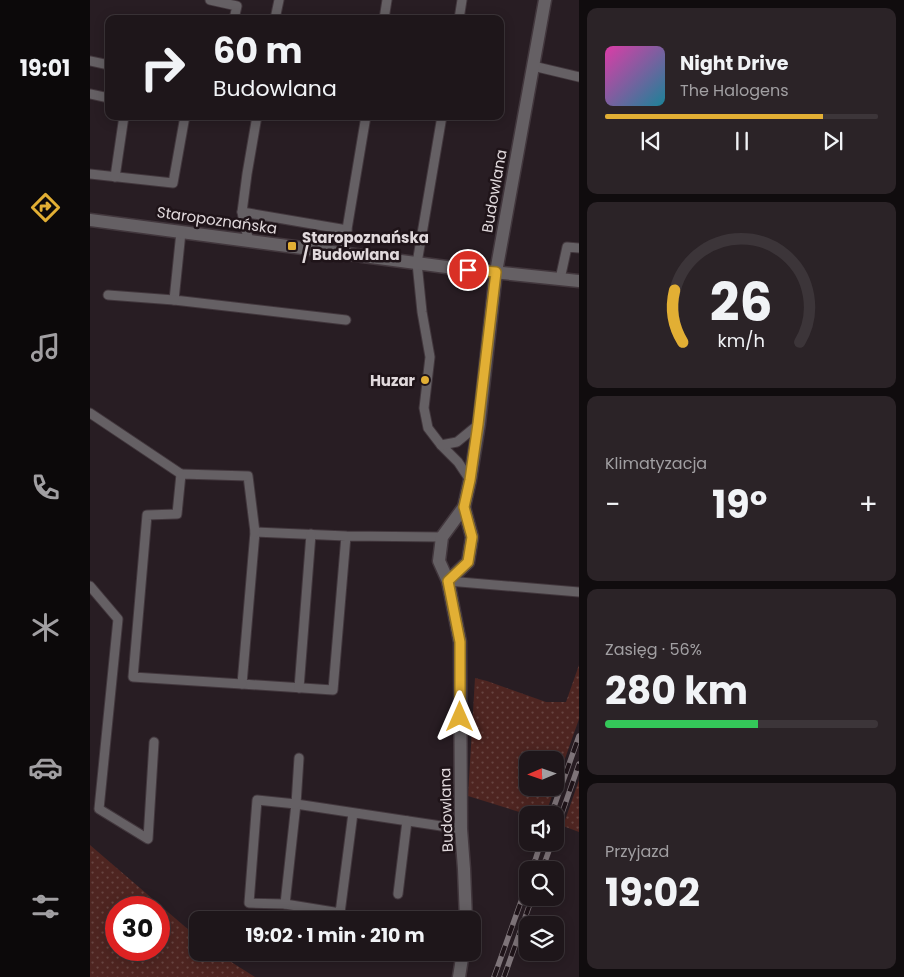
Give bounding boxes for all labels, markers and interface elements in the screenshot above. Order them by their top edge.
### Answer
text: 60 m [213,26,303,75]
icon: right [130,35,195,100]
text: Night Drive [680,50,789,77]
text: 19:01 [20,53,70,84]
text: Budowlana [213,73,337,104]
text: The Halogens [680,79,788,102]
icon: previous [637,127,665,155]
icon: pause [728,127,756,155]
icon: next [819,127,847,155]
street label: Budowlana [476,148,512,234]
icon: directions [28,190,63,225]
street label: Staropoznańska [156,201,278,239]
place label: Staropoznańska / Budowlana [302,227,429,265]
marker: Staropoznańska / Budowlana [286,240,298,252]
pin [447,249,489,291]
icon: arrive [454,256,482,284]
text: 26 [710,266,773,339]
text: km/h [718,328,765,353]
icon: music [28,330,63,365]
place label: Huzar [370,370,416,391]
marker: Huzar [419,374,431,386]
text: Klimatyzacja [605,452,707,475]
icon: phone [28,470,63,505]
text: 19° [712,478,767,531]
text: − [605,485,620,524]
text: + [859,485,878,524]
icon: climate [28,610,63,645]
text: Zasięg · 56% [605,638,702,661]
text: 280 km [605,664,748,717]
position arrow [433,690,485,742]
icon: car [28,750,63,785]
north arrow [519,751,564,796]
map controls [519,751,564,961]
street label: Budowlana [434,767,458,853]
button: sound [519,806,564,851]
text: Przyjazd [605,840,669,863]
button: search [519,861,564,906]
text: 19:02 [605,866,700,919]
icon: filters [28,889,63,924]
speed limit sign: 30 [105,896,170,961]
button: layers [519,916,564,961]
text: 19:02 · 1 min · 210 m [245,922,425,949]

